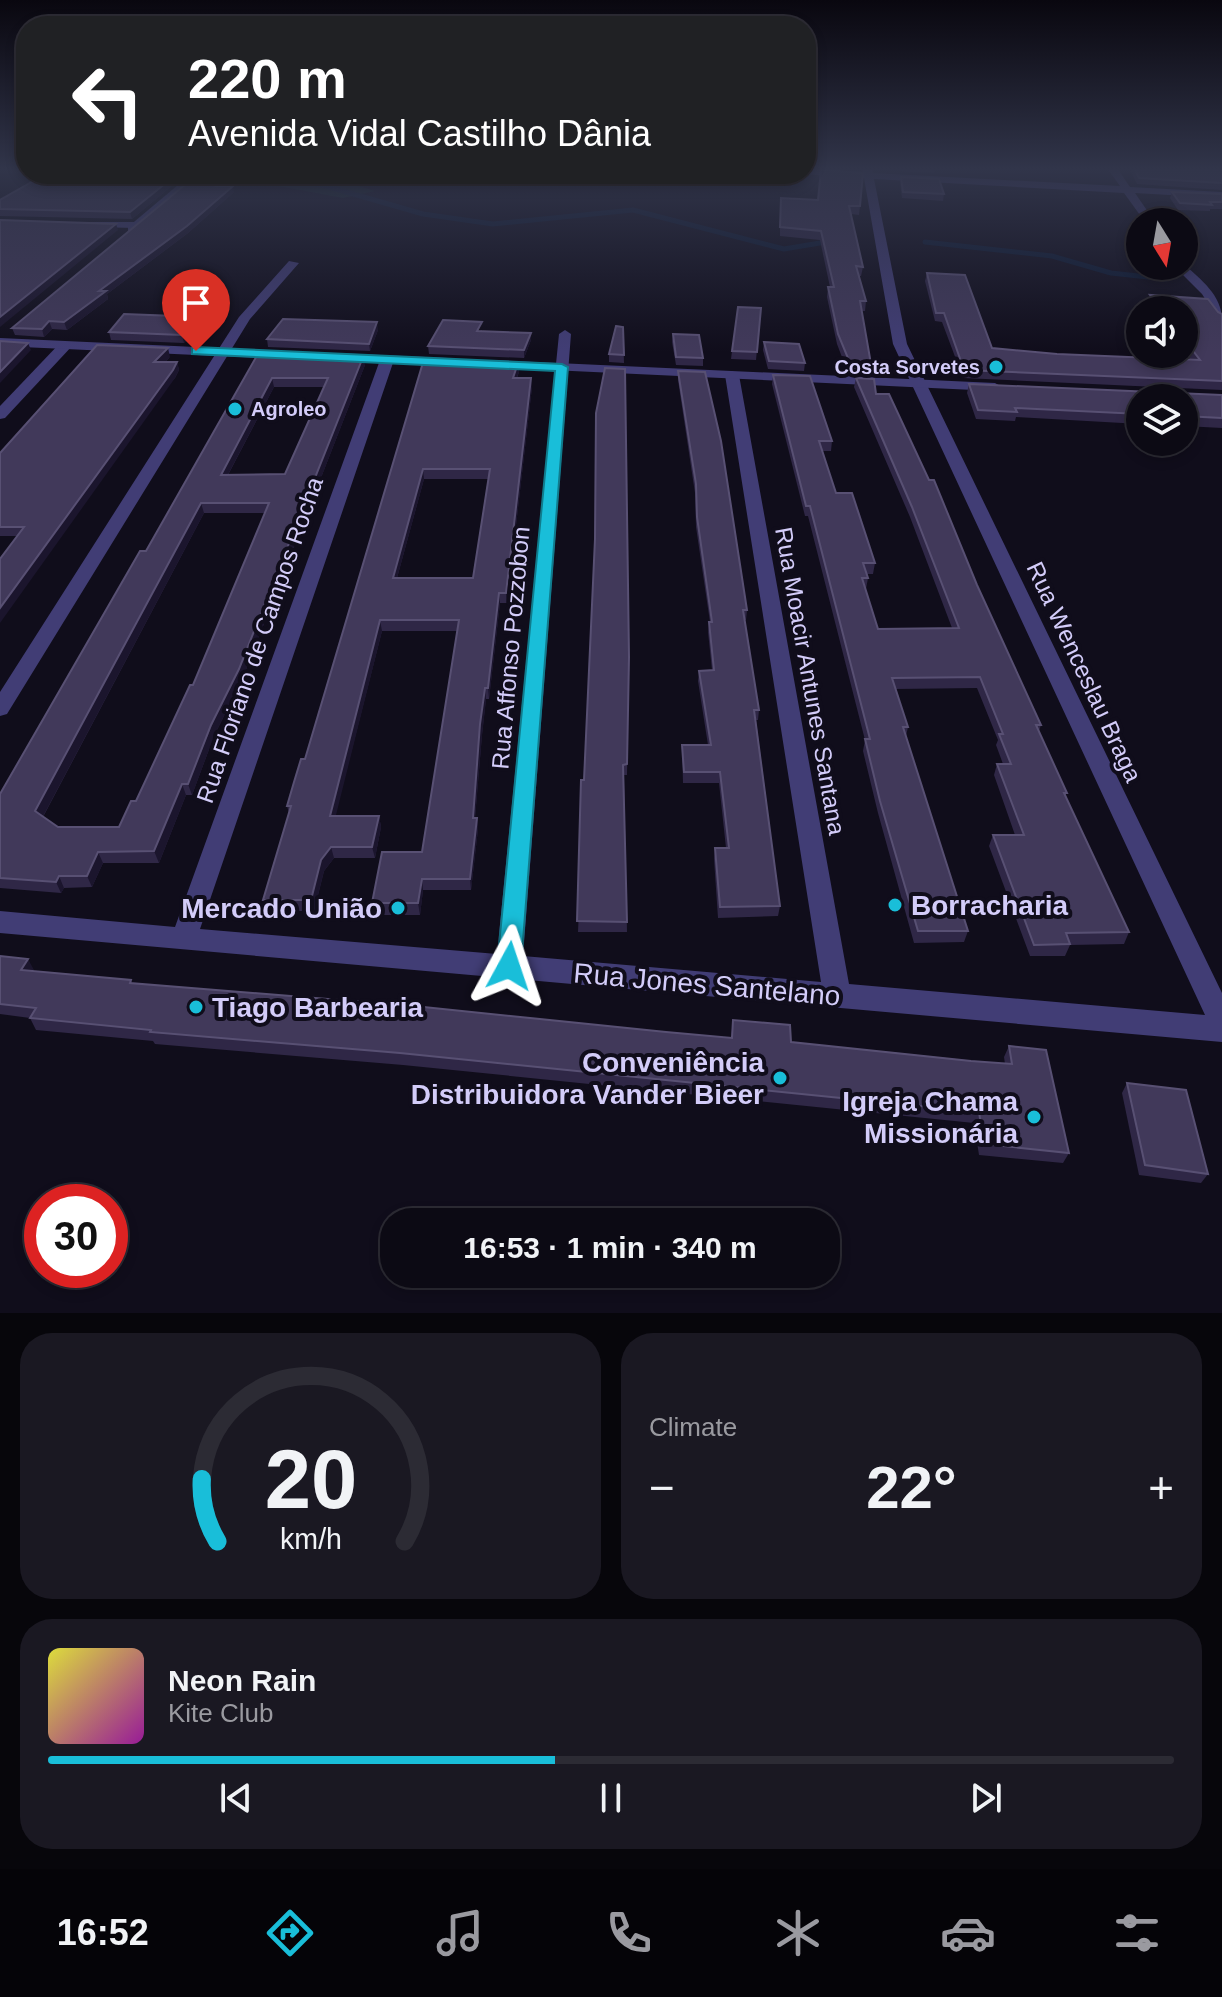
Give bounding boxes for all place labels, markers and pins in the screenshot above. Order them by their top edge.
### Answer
pin [162,269,230,351]
place label: Costa Sorvetes [834,356,980,378]
marker: Costa Sorvetes [987,358,1005,376]
place label: Agroleo [251,398,327,420]
marker: Agroleo [226,400,244,418]
place label: Borracharia [911,890,1069,921]
place label: Mercado União [181,893,382,924]
marker: Borracharia [886,896,904,914]
marker: Mercado União [389,899,407,917]
place label: Tiago Barbearia [212,992,424,1023]
marker: Tiago Barbearia [187,998,205,1016]
place label: Conveniência Distribuidora Vander Bieer [411,1047,764,1110]
marker: Conveniência Distribuidora Vander Bieer [771,1069,789,1087]
place label: Igreja Chama Missionária [842,1086,1018,1149]
marker: Igreja Chama Missionária [1025,1108,1043,1126]

